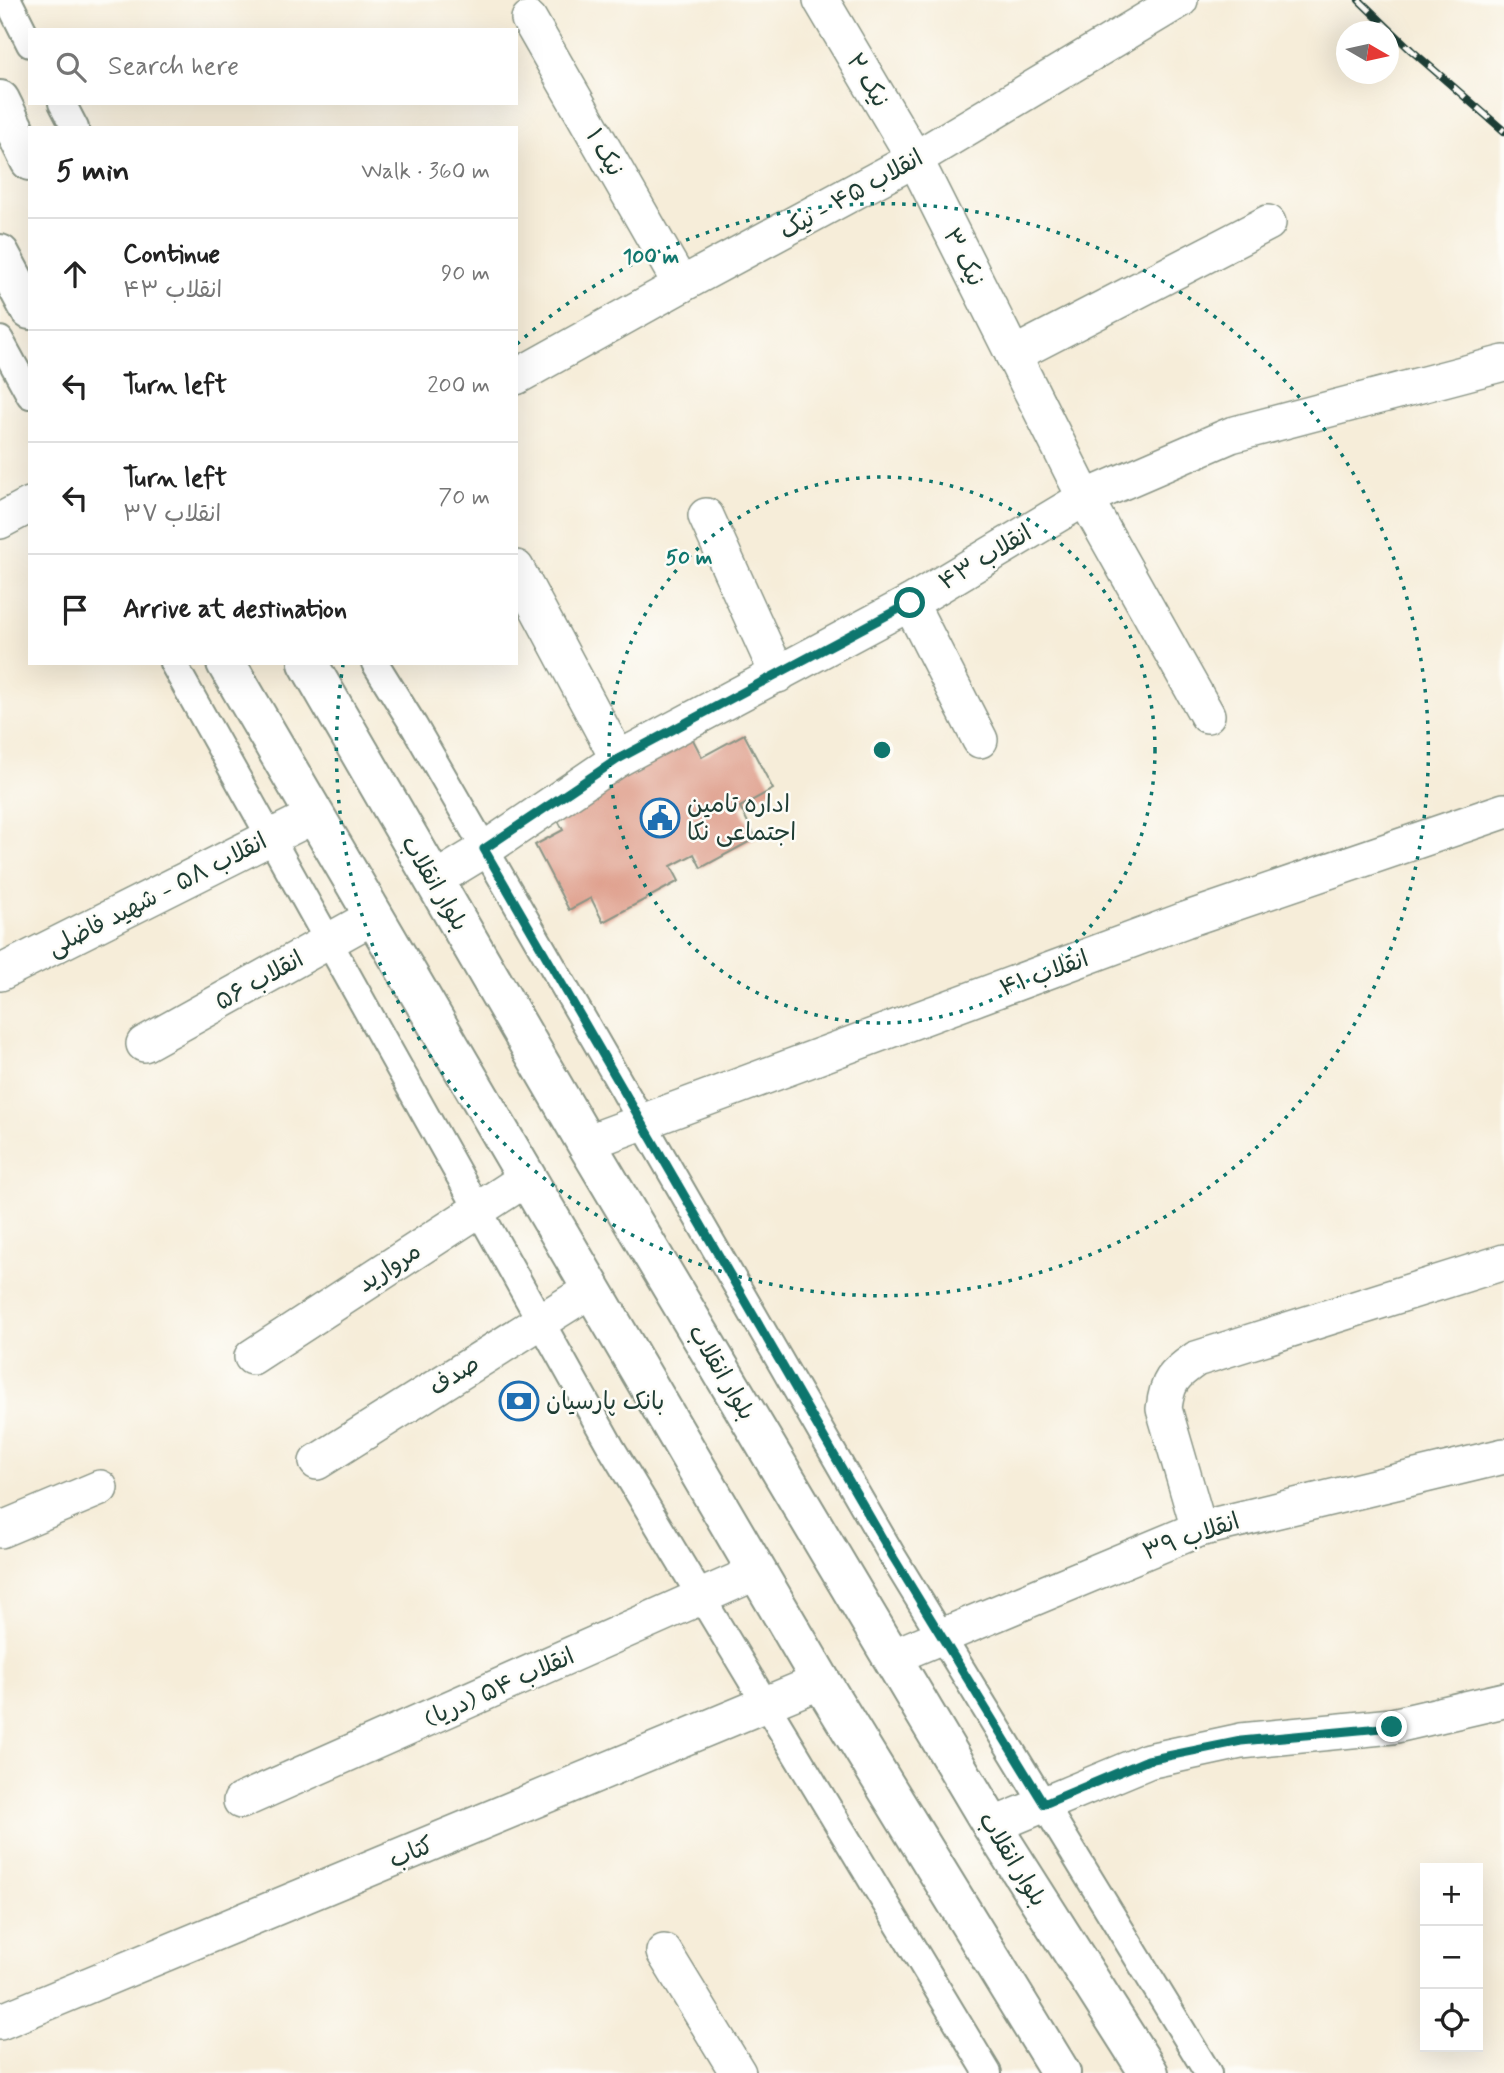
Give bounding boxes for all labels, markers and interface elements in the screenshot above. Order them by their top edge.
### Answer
north arrow [1336,21,1399,84]
search box [28,28,518,105]
icon: search [52,48,90,86]
street label: نیک ۲ [838,48,895,114]
text: Search here [108,50,239,84]
street label: نیک ۱ [578,123,630,182]
street label: انقلاب ۴۵ - نیک [775,143,929,247]
text: 5 min [56,152,130,191]
text: Walk · 360 m [361,157,490,187]
street label: نیک ۳ [935,223,990,292]
text: Continue [123,238,220,272]
text: 100 m [623,243,679,271]
icon: ahead [56,255,94,293]
text: 90 m [441,259,490,289]
text: انقلاب ۴۳ [123,276,222,306]
icon: left [56,367,94,405]
text: Turn left [123,369,227,403]
text: 200 m [427,371,490,401]
text: Turn left [123,462,227,496]
icon: left [56,479,94,517]
text: 70 m [438,483,490,513]
text: انقلاب ۳۷ [123,500,221,530]
street label: انقلاب ۴۳ [933,518,1038,598]
text: 50 m [666,544,713,572]
route start [894,587,925,618]
icon: arrive [56,591,94,629]
text: Arrive at destination [123,593,347,627]
centre of rings [870,738,894,762]
place label: اداره تامین اجتماعی نکا [687,790,796,849]
public building icon: اداره تامین اجتماعی نکا [639,797,681,839]
street label: انقلاب ۵۸ - شهید فاضلی [43,826,273,964]
street label: بلوار انقلاب [393,830,474,937]
street label: انقلاب ۵۶ [210,944,310,1018]
street label: انقلاب ۴۱ [996,944,1093,1005]
street label: مروارید [352,1236,428,1300]
street label: بلوار انقلاب [680,1319,761,1426]
street label: صدف [424,1349,486,1404]
bank icon: بانک پارسیان [498,1380,540,1422]
place label: بانک پارسیان [546,1387,664,1418]
street label: انقلاب ۳۹ [1139,1506,1244,1568]
street label: انقلاب ۵۴ (دریا) [420,1641,580,1735]
route end [1376,1711,1407,1742]
street label: بلوار انقلاب [970,1807,1053,1913]
street label: کتاب [385,1830,438,1876]
map controls [1420,1863,1483,2052]
button: + [1420,1863,1483,1926]
button: − [1420,1926,1483,1989]
button: locate [1420,1989,1483,2052]

